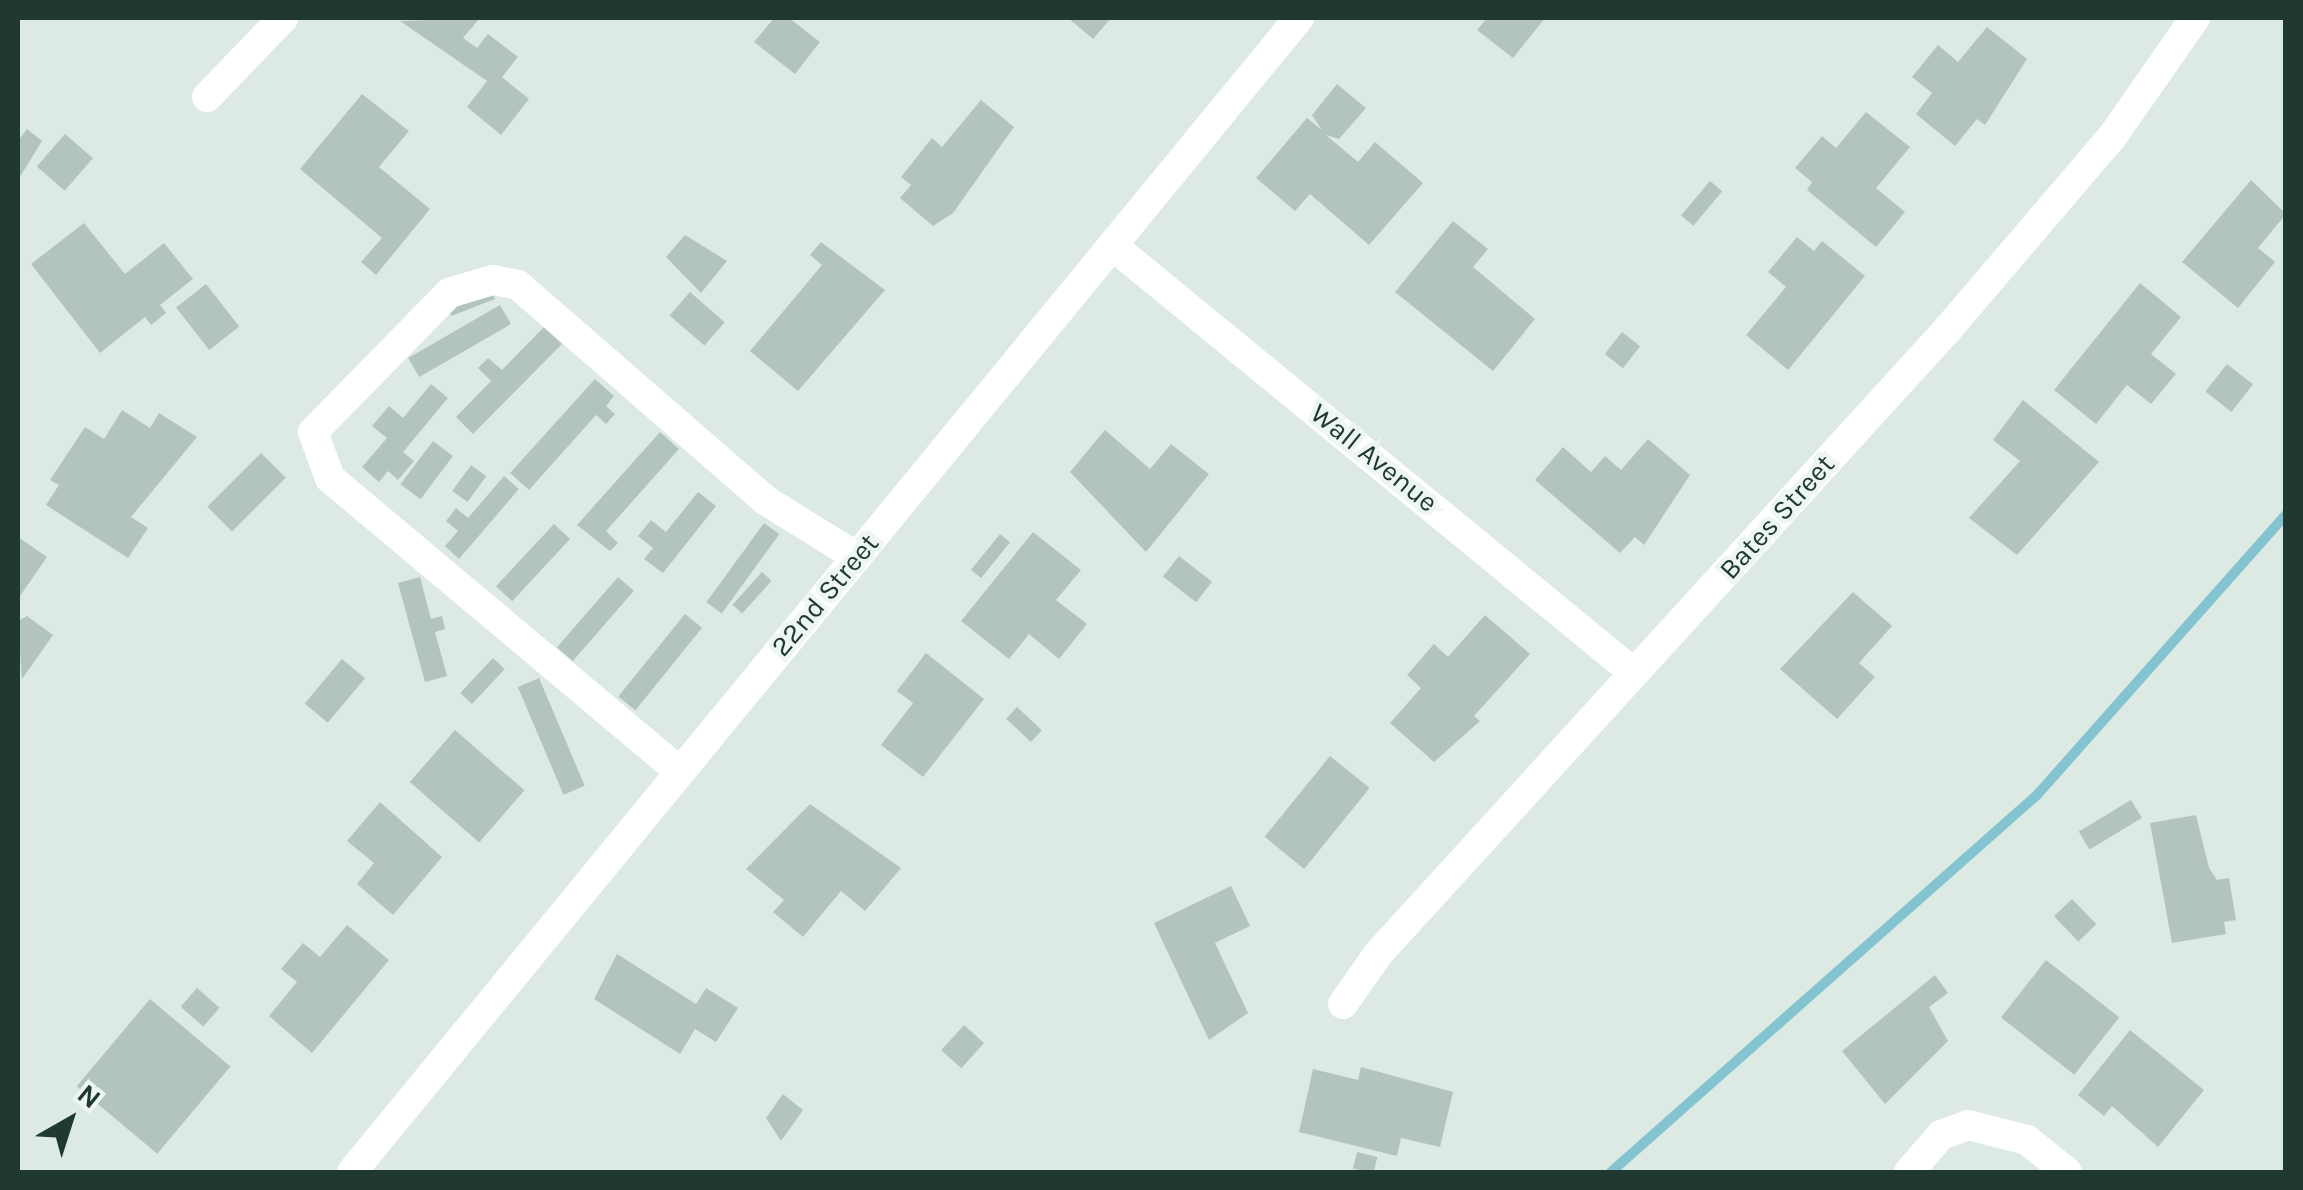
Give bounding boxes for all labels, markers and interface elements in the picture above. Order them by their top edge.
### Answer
street label: Wall Avenue [1304,396,1444,520]
street label: Bates Street [1712,448,1842,586]
street label: 22nd Street [764,527,886,663]
north arrow [20,1070,120,1170]
text: N [71,1077,107,1115]

